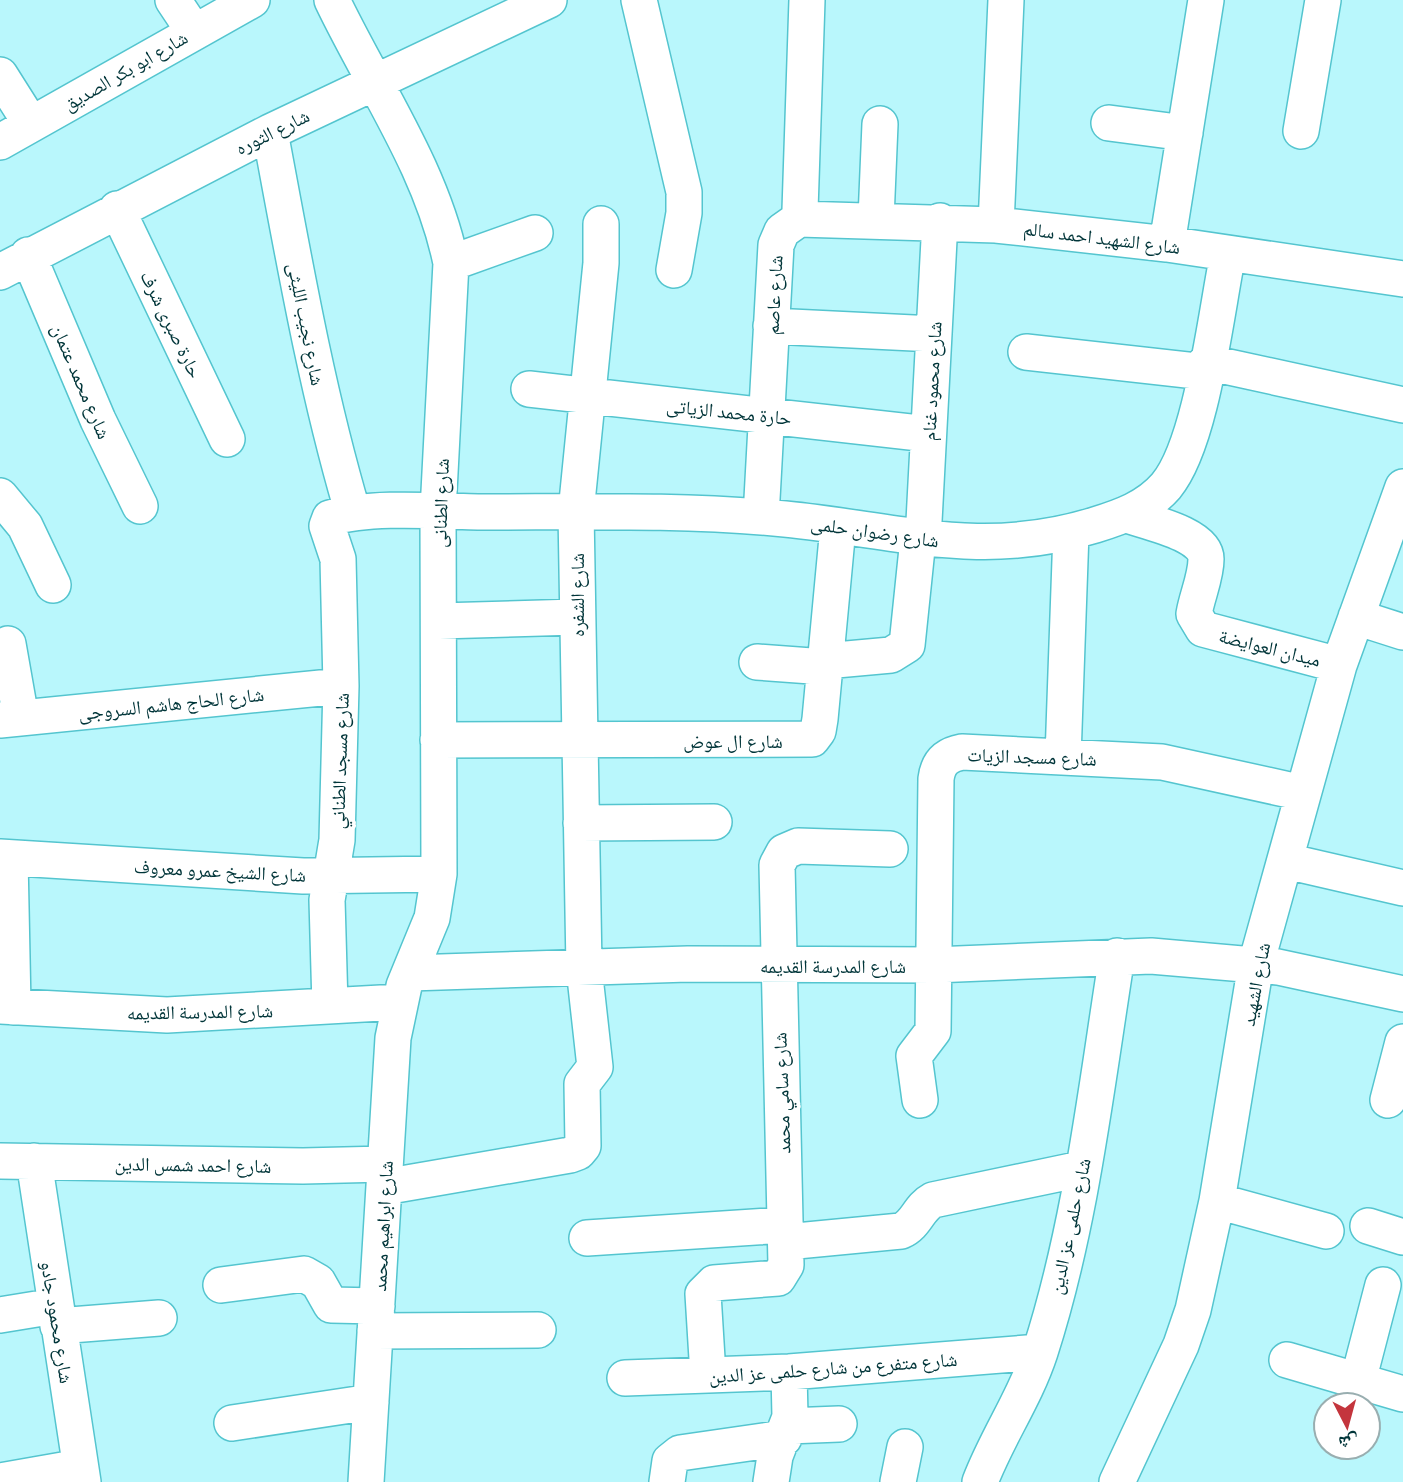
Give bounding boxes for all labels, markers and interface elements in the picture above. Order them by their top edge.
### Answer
street label: شارع ابو بكر الصديق [57,22,193,118]
street label: شارع الثوره [230,101,314,161]
street label: شارع الشهيد احمد سالم [1022,213,1182,261]
street label: شارع عاصم [756,254,790,336]
street label: شارع نجيب الليثى [281,260,333,388]
street label: حارة صبرى شرف [133,265,211,383]
street label: شارع محمد عتمان [45,319,119,443]
street label: شارع محمود غنام [913,320,949,442]
street label: حارة محمد الزياتى [665,390,793,432]
street label: شارع الطنانى [424,458,456,548]
street label: شارع رضوان حلمى [809,508,941,554]
street label: شارع الشفره [562,553,591,637]
street label: ميدان العوايضة [1216,620,1324,674]
street label: شارع الحاج هاشم السروجى [77,679,265,727]
street label: شارع مسجد الطناني [322,692,358,830]
street label: شارع ال عوض [683,726,783,755]
street label: شارع مسجد الزيات [967,739,1097,773]
street label: شارع الشيخ عمرو معروف [133,851,307,889]
street label: شارع الشهيد [1233,940,1277,1028]
street label: شارع المدرسة القديمه [760,951,906,980]
street label: شارع المدرسة القديمه [127,995,273,1027]
street label: شارع سامي محمد [764,1032,799,1154]
street label: شارع احمد شمس الدين [114,1148,272,1180]
street label: شارع حلمى عز الدين [1040,1155,1098,1297]
street label: شارع ابراهيم محمد [364,1160,400,1292]
street label: شارع محمود جادو [34,1258,82,1386]
street label: شارع متفرع من شارع حلمى عز الدين [708,1344,958,1390]
north arrow [1312,1391,1382,1461]
text: ش [1337,1428,1360,1459]

